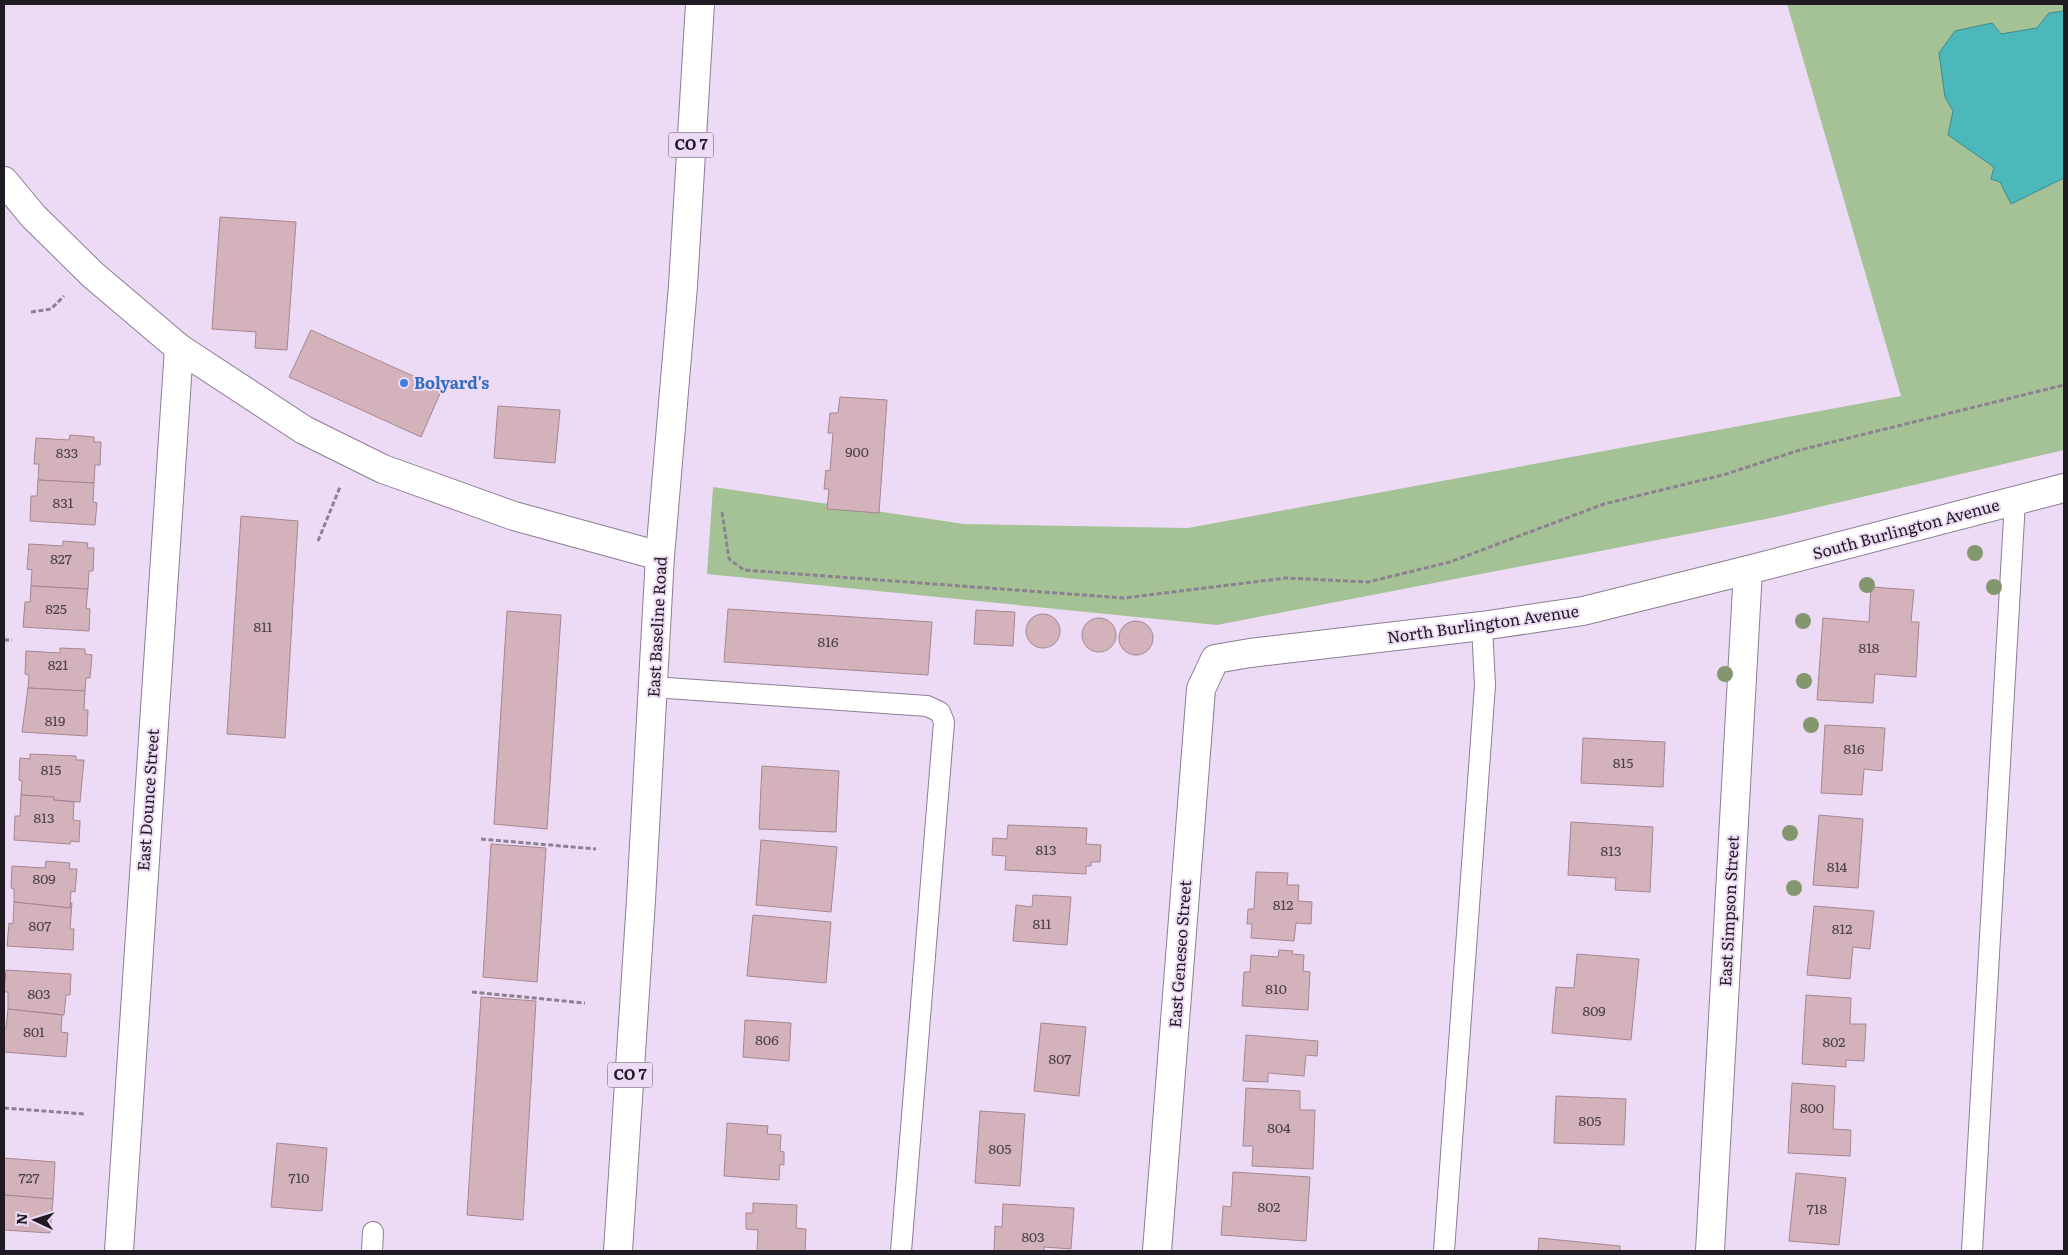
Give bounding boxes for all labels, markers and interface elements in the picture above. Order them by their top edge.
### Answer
road number: CO 7 [668,132,714,158]
place label: Bolyard's [414,370,489,394]
marker: Bolyard's [398,377,410,389]
house number: 900 [845,441,869,461]
house number: 833 [56,442,78,462]
house number: 831 [53,492,74,512]
street label: South Burlington Avenue [1810,492,2002,565]
house number: 827 [50,548,72,568]
street label: East Baseline Road [640,556,672,698]
house number: 825 [45,598,67,618]
street label: North Burlington Avenue [1385,598,1580,648]
house number: 811 [253,616,273,636]
house number: 816 [818,631,839,651]
house number: 818 [1858,637,1880,657]
house number: 821 [48,654,68,674]
house number: 819 [45,710,65,730]
street label: East Dounce Street [130,727,164,872]
house number: 816 [1844,738,1865,758]
house number: 815 [1613,752,1633,772]
house number: 815 [41,759,61,779]
house number: 813 [34,807,55,827]
street label: East Simpson Street [1712,834,1744,987]
house number: 813 [1036,839,1057,859]
house number: 813 [1601,840,1622,860]
house number: 814 [1827,856,1848,876]
house number: 809 [32,868,56,888]
street label: East Geneseo Street [1162,879,1196,1029]
house number: 812 [1273,894,1293,914]
house number: 811 [1032,913,1052,933]
house number: 807 [29,915,51,935]
house number: 812 [1832,918,1852,938]
house number: 810 [1265,978,1287,998]
house number: 803 [27,983,51,1003]
house number: 809 [1582,1000,1606,1020]
house number: 801 [23,1021,45,1041]
house number: 806 [755,1029,779,1049]
house number: 802 [1823,1031,1845,1051]
house number: 807 [1049,1048,1071,1068]
road number: CO 7 [608,1062,652,1088]
house number: 800 [1800,1097,1824,1117]
house number: 805 [1579,1110,1601,1130]
house number: 804 [1267,1117,1291,1137]
house number: 805 [989,1138,1011,1158]
house number: 727 [18,1167,40,1187]
house number: 710 [289,1167,309,1187]
north arrow [10,1195,60,1245]
house number: 802 [1258,1196,1280,1216]
house number: 718 [1807,1198,1828,1218]
text: N [11,1212,31,1226]
house number: 803 [1021,1226,1045,1246]

